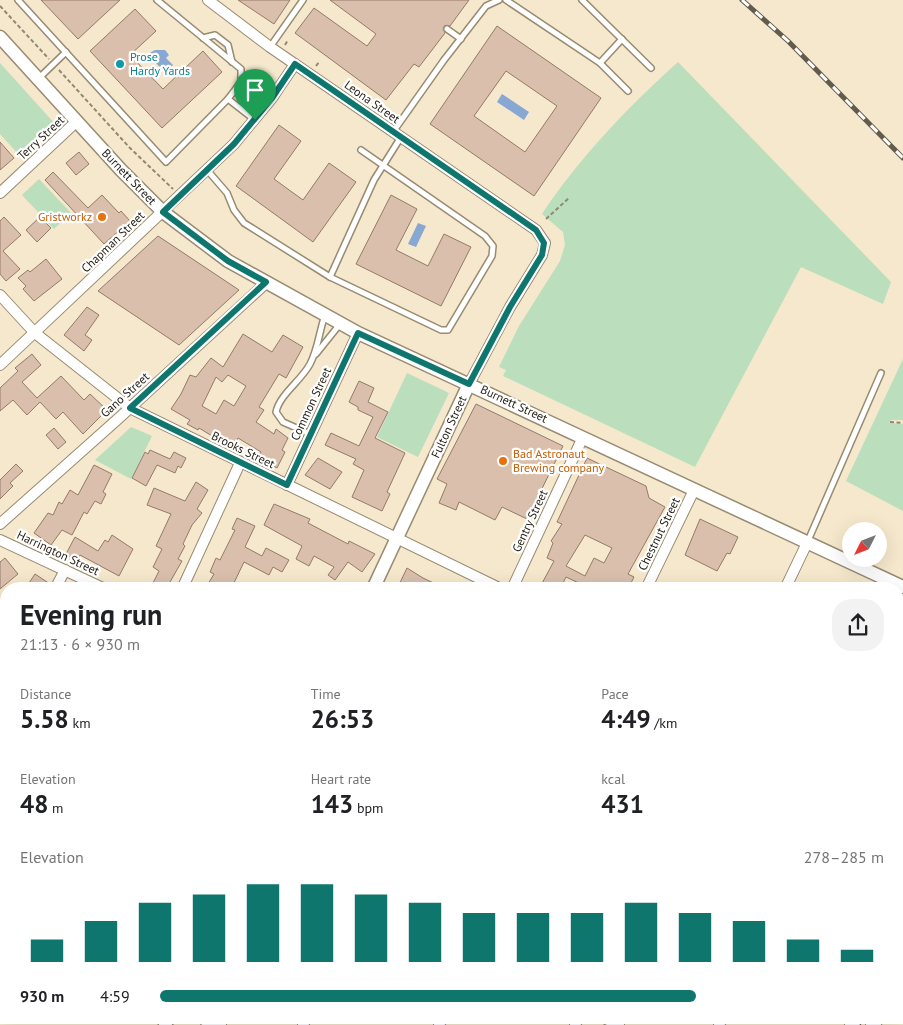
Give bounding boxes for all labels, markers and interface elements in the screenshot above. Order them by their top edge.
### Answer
place label: Prose Hardy Yards [130,49,190,78]
marker: Prose Hardy Yards [114,58,126,70]
pin [234,69,276,120]
icon: arrive [241,76,269,104]
street label: Leona Street [342,77,403,126]
street label: Terry Street [14,112,67,163]
street label: Burnett Street [99,145,160,208]
street label: Chapman Street [78,208,147,276]
place label: Gristworkz [38,209,92,224]
marker: Gristworkz [96,211,108,223]
street label: Common Street [287,365,334,443]
street label: Gano Street [97,369,152,420]
street label: Burnett Street [478,381,550,426]
street label: Fulton Street [428,393,469,460]
street label: Brooks Street [209,428,277,471]
place label: Bad Astronaut Brewing company [513,446,605,475]
marker: Bad Astronaut Brewing company [497,455,509,467]
street label: Gentry Street [509,487,551,554]
street label: Chestnut Street [634,495,683,573]
north arrow [842,522,888,568]
map controls [842,522,887,567]
street label: Harrington Street [15,527,102,578]
text: Evening run [20,596,162,633]
button: share [832,599,884,651]
text: 21:13 · 6 × 930 m [20,634,140,654]
text: Distance [20,685,71,703]
text: Time [311,685,341,703]
text: Pace [601,685,629,703]
text: 5.58 [20,703,69,735]
text: 26:53 [311,703,374,735]
text: 4:49 [601,703,651,735]
text: km [69,714,91,732]
text: /km [651,714,677,732]
text: Elevation [20,770,76,788]
text: Heart rate [311,770,371,788]
text: kcal [601,770,625,788]
text: 48 [20,788,48,820]
text: 143 [311,788,353,820]
text: 431 [601,788,644,820]
text: m [48,799,63,817]
text: bpm [353,799,383,817]
text: Elevation [20,847,84,867]
text: 278–285 m [804,847,884,867]
text: 930 m [20,986,64,1006]
text: 4:59 [100,986,130,1006]

